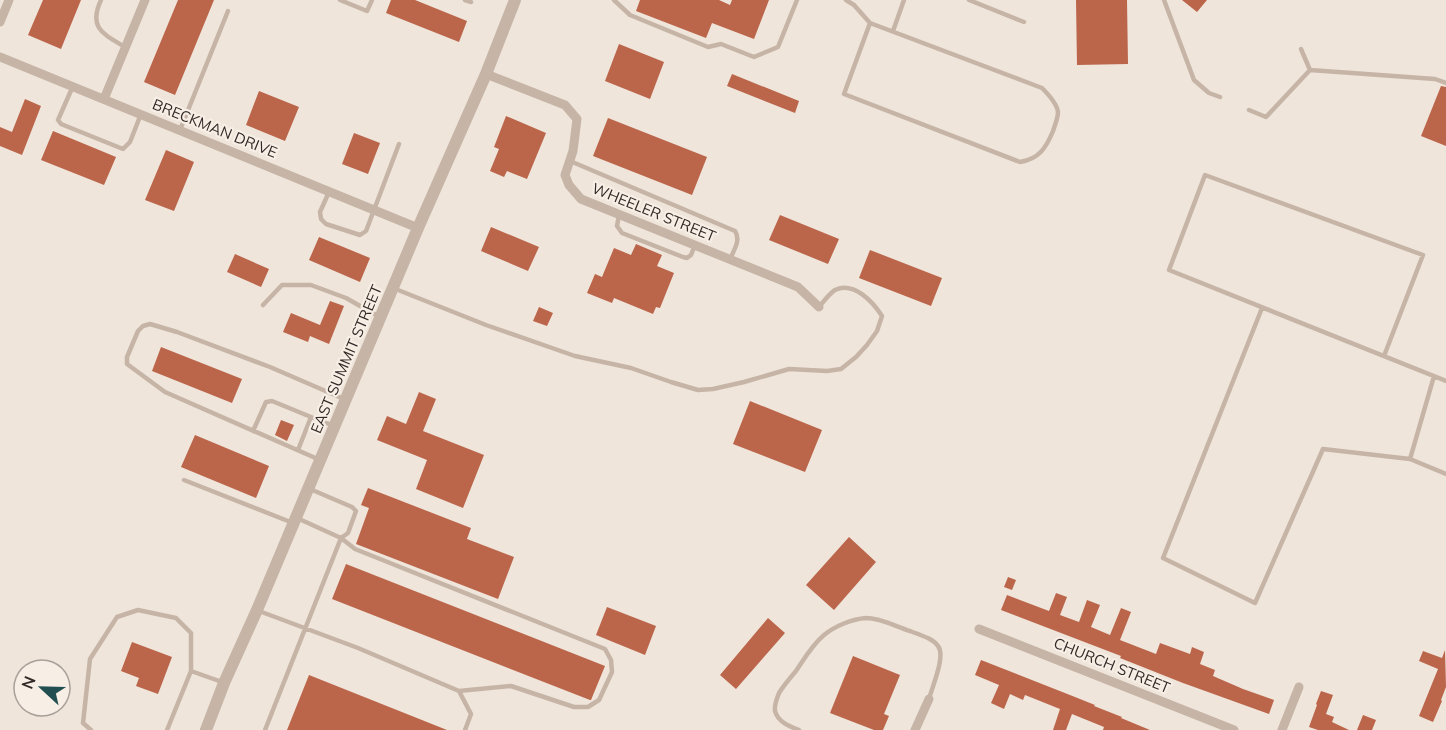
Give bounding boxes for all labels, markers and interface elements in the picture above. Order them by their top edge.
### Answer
street label: BRECKMAN DRIVE [150,94,280,162]
street label: WHEELER STREET [589,178,719,246]
street label: EAST SUMMIT STREET [306,282,386,436]
street label: CHURCH STREET [1051,633,1173,697]
north arrow [12,658,72,718]
text: N [17,673,40,692]

